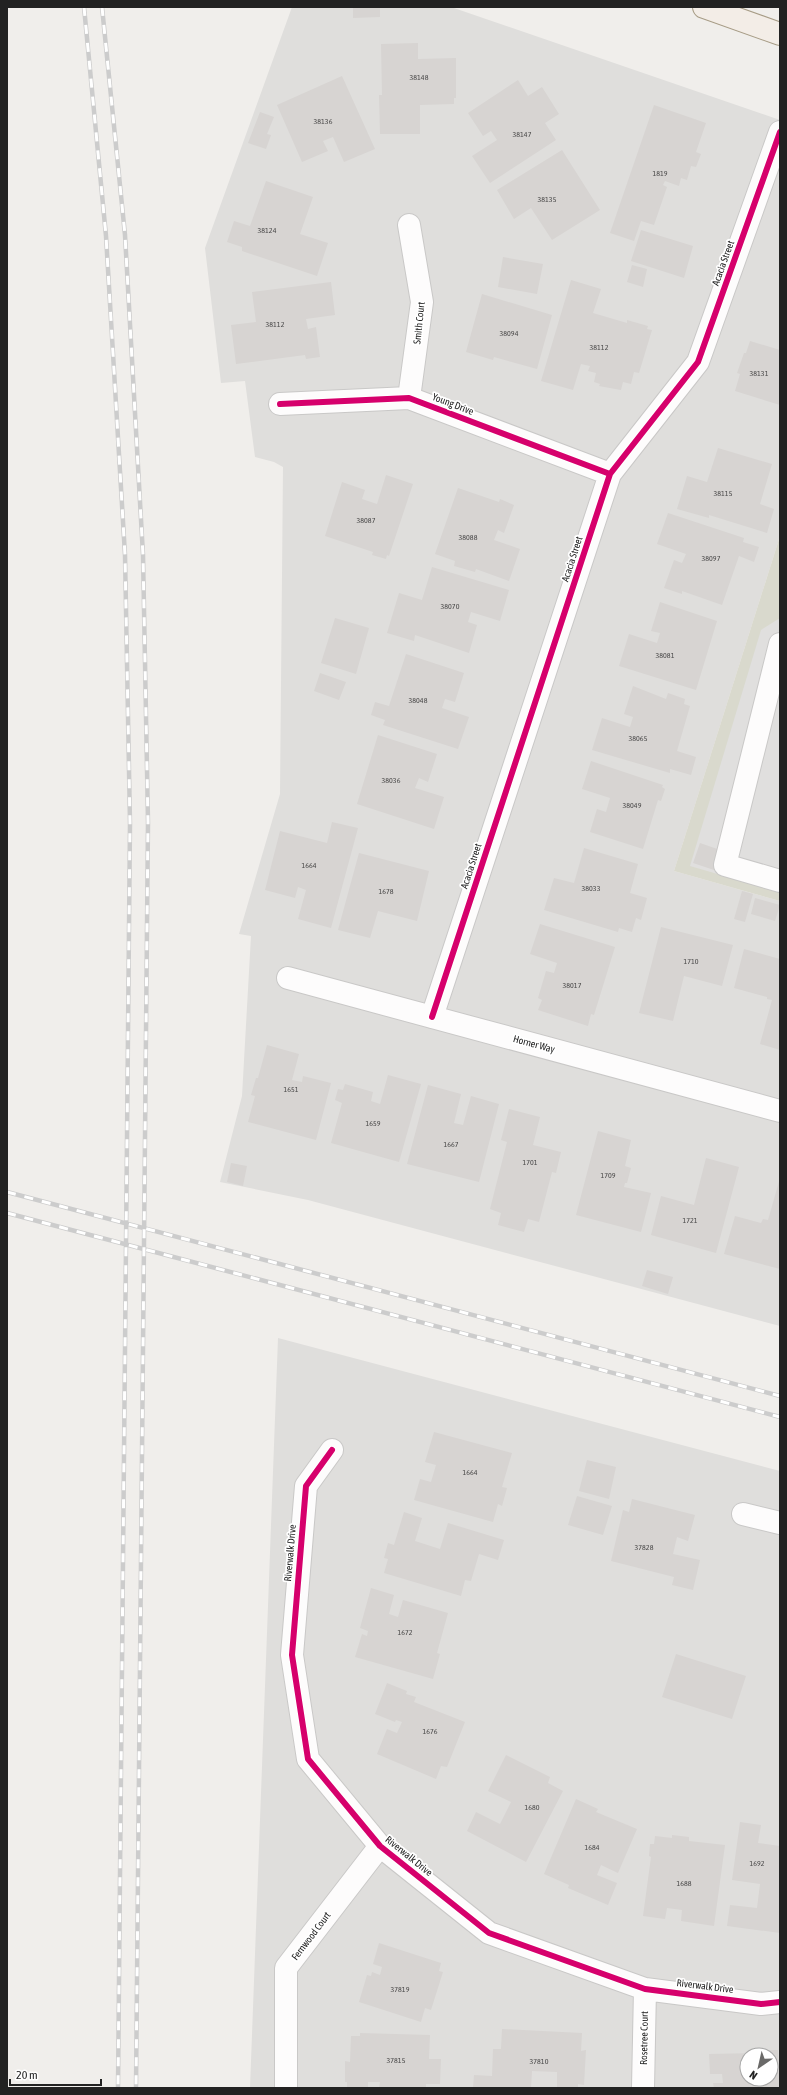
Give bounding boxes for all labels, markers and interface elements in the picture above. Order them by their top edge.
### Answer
house number: 38148 [410,73,429,82]
house number: 38136 [314,117,333,126]
house number: 38147 [513,130,532,139]
house number: 1819 [652,169,668,178]
house number: 38135 [538,195,557,204]
house number: 38124 [258,226,277,235]
street label: Acacia Street [710,239,736,287]
street label: Smith Court [411,301,427,345]
house number: 38112 [266,320,285,329]
house number: 38094 [500,329,519,338]
house number: 38112 [590,343,609,352]
house number: 38131 [750,369,769,378]
street label: Young Drive [431,391,476,417]
house number: 38115 [714,489,733,498]
house number: 38087 [357,516,376,525]
house number: 38088 [459,533,478,542]
street label: Acacia Street [559,535,585,583]
house number: 38097 [702,554,721,563]
house number: 38070 [441,602,460,611]
house number: 38081 [656,651,675,660]
house number: 38048 [409,696,428,705]
house number: 38065 [629,734,648,743]
house number: 38036 [382,776,401,785]
house number: 38049 [623,801,642,810]
street label: Acacia Street [458,842,484,890]
house number: 1664 [301,861,317,870]
house number: 38033 [582,884,601,893]
house number: 1678 [378,887,394,896]
house number: 1710 [683,957,699,966]
house number: 38017 [563,981,582,990]
street label: Horner Way [512,1033,556,1055]
house number: 1651 [283,1085,299,1094]
house number: 1659 [365,1119,381,1128]
house number: 1667 [443,1140,459,1149]
house number: 1701 [522,1158,538,1167]
house number: 1709 [600,1171,616,1180]
house number: 1721 [682,1216,698,1225]
house number: 1664 [462,1468,478,1477]
street label: Riverwalk Drive [282,1524,298,1582]
house number: 37828 [635,1543,654,1552]
house number: 1672 [397,1628,413,1637]
house number: 1676 [422,1727,438,1736]
house number: 1680 [524,1803,540,1812]
street label: Riverwalk Drive [383,1834,435,1879]
house number: 1684 [584,1843,600,1852]
house number: 1692 [749,1859,765,1868]
house number: 1688 [676,1879,692,1888]
street label: Fernwood Court [289,1910,333,1962]
street label: Riverwalk Drive [676,1977,734,1995]
house number: 37819 [391,1985,410,1994]
street label: Rosetree Court [638,2011,650,2065]
north arrow [739,2047,779,2087]
house number: 37815 [387,2056,406,2065]
house number: 37810 [530,2057,549,2066]
scale bar [10,2061,101,2087]
text: 20 m [16,2068,38,2082]
text: N [747,2068,759,2082]

